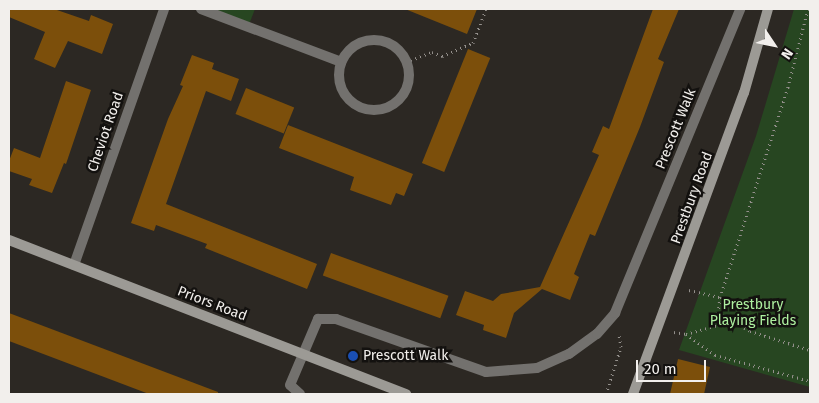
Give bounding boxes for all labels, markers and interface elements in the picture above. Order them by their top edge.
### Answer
north arrow [749,20,799,70]
text: N [777,45,797,62]
street label: Prescott Walk [652,86,700,172]
street label: Cheviot Road [84,90,128,174]
street label: Prestbury Road [668,150,716,246]
street label: Priors Road [175,283,249,325]
park label: Prestbury Playing Fields [710,297,796,330]
place label: Prescott Walk [363,348,448,364]
marker: Prescott Walk [347,350,359,362]
scale bar [639,350,709,382]
text: 20 m [644,360,677,378]

